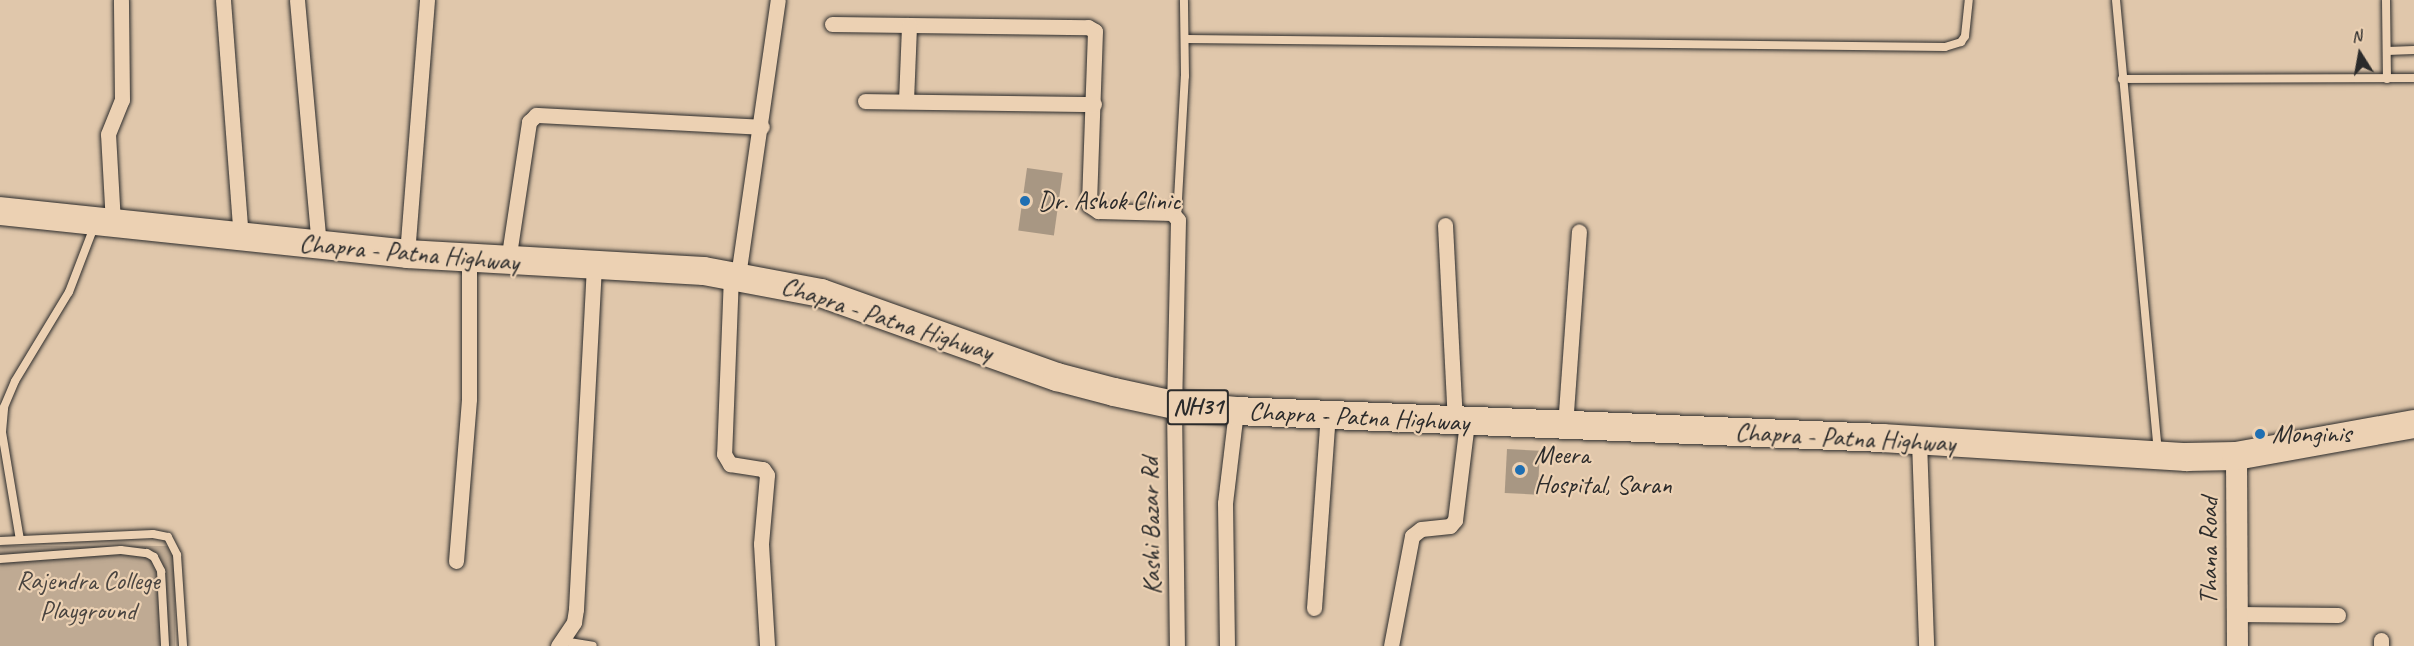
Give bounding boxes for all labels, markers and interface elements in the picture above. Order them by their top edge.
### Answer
north arrow [2330,24,2390,84]
text: N [2350,26,2363,47]
place label: Dr. Ashok Clinic [1038,185,1180,217]
marker: Dr. Ashok Clinic [1016,192,1034,210]
street label: Chapra - Patna Highway [298,228,520,278]
street label: Chapra - Patna Highway [778,270,996,368]
road number: NH31 [1166,386,1230,428]
street label: Chapra - Patna Highway [1249,396,1469,438]
street label: Chapra - Patna Highway [1735,417,1955,459]
place label: Monginis [2272,418,2351,450]
marker: Monginis [2253,427,2267,441]
place label: Meera Hospital, Saran [1534,439,1672,500]
street label: Kashi Bazar Rd [1134,457,1168,595]
marker: Meera Hospital, Saran [1511,461,1529,479]
street label: Thana Road [2193,497,2225,605]
park label: Rajendra College Playground [16,565,160,626]

